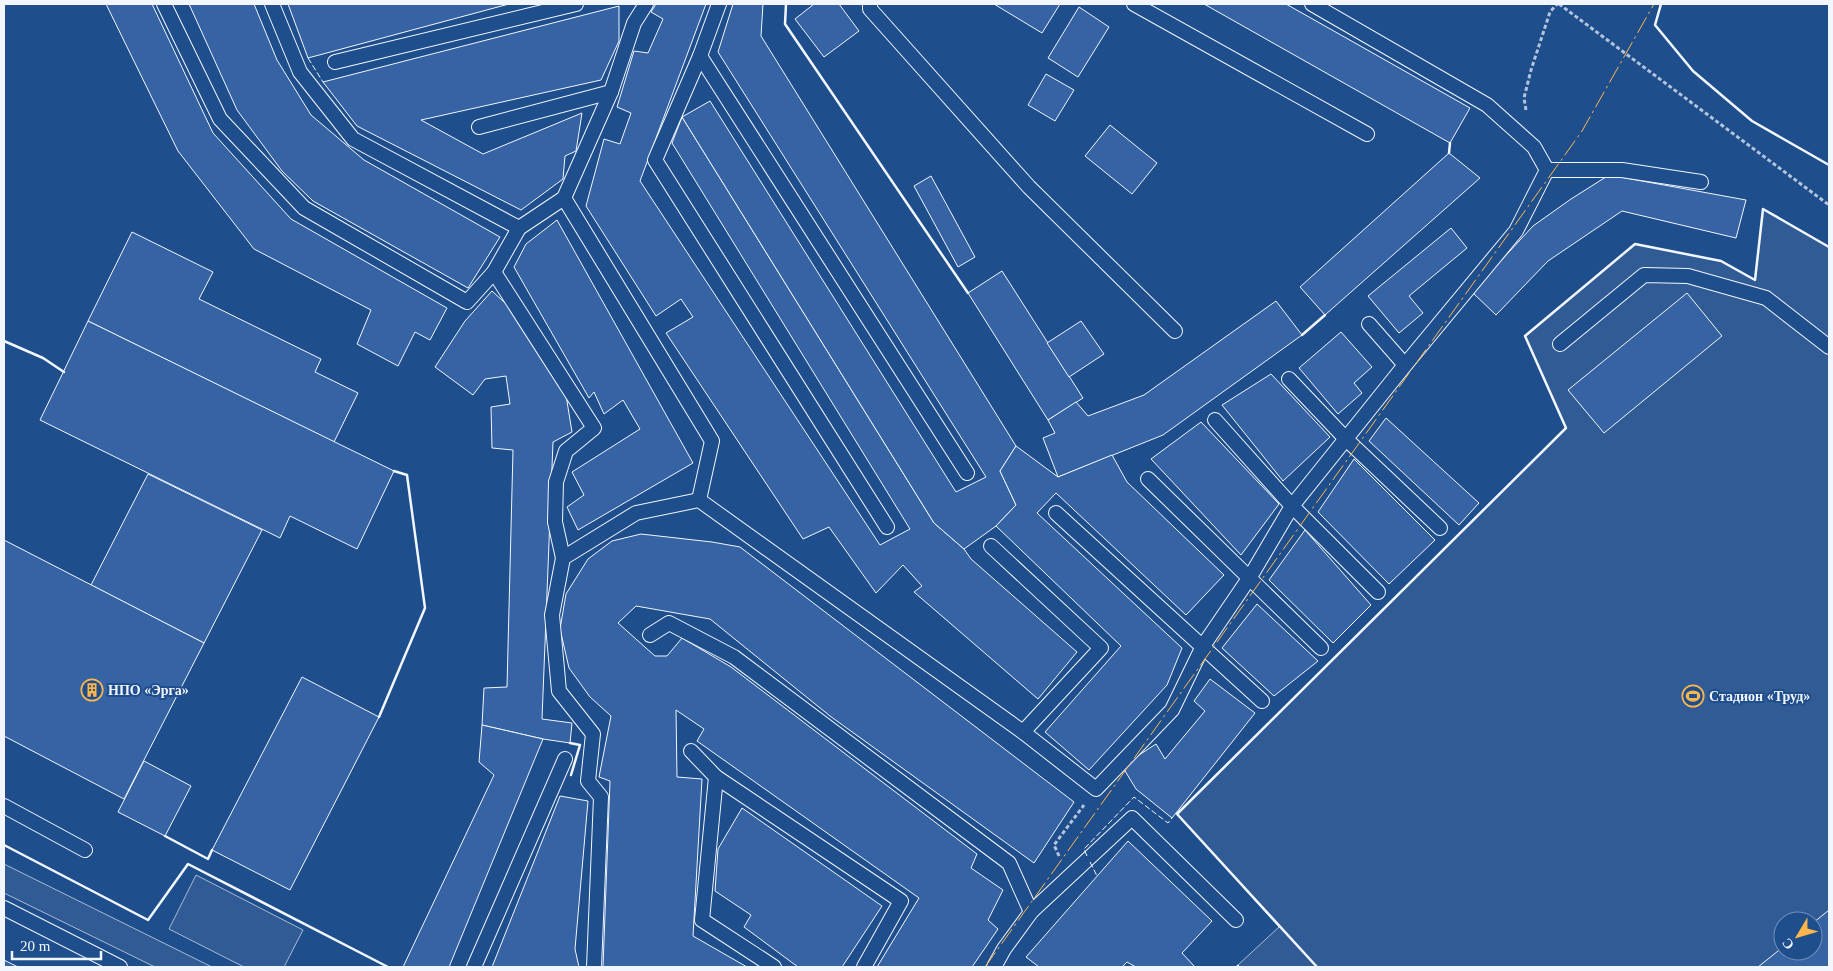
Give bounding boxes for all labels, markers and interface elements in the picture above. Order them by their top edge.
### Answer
building icon: НПО «Эрга» [80,678,104,702]
place label: НПО «Эрга» [108,683,189,698]
sports icon: Стадион «Труд» [1681,684,1705,708]
place label: Стадион «Труд» [1709,689,1810,704]
north arrow [1773,911,1823,961]
scale bar [12,928,101,960]
text: С [1779,935,1797,952]
text: 20 m [20,938,51,954]

